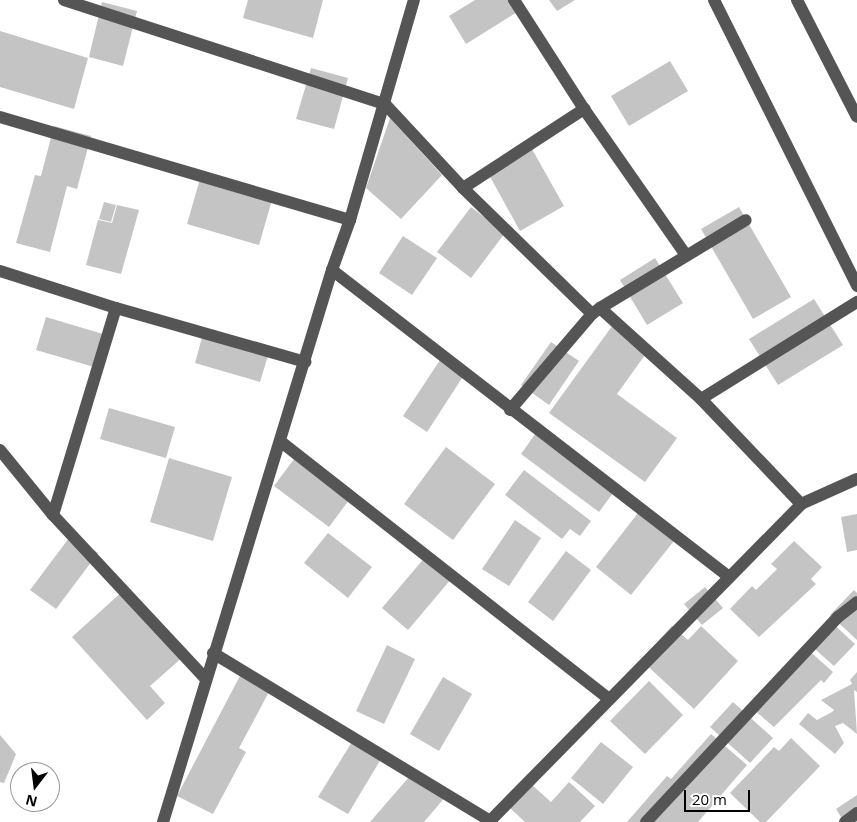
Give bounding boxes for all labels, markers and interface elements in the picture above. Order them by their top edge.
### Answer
north arrow [10,762,60,812]
scale bar [687,780,753,812]
text: 20 m [692,789,727,809]
text: N [23,790,39,812]

